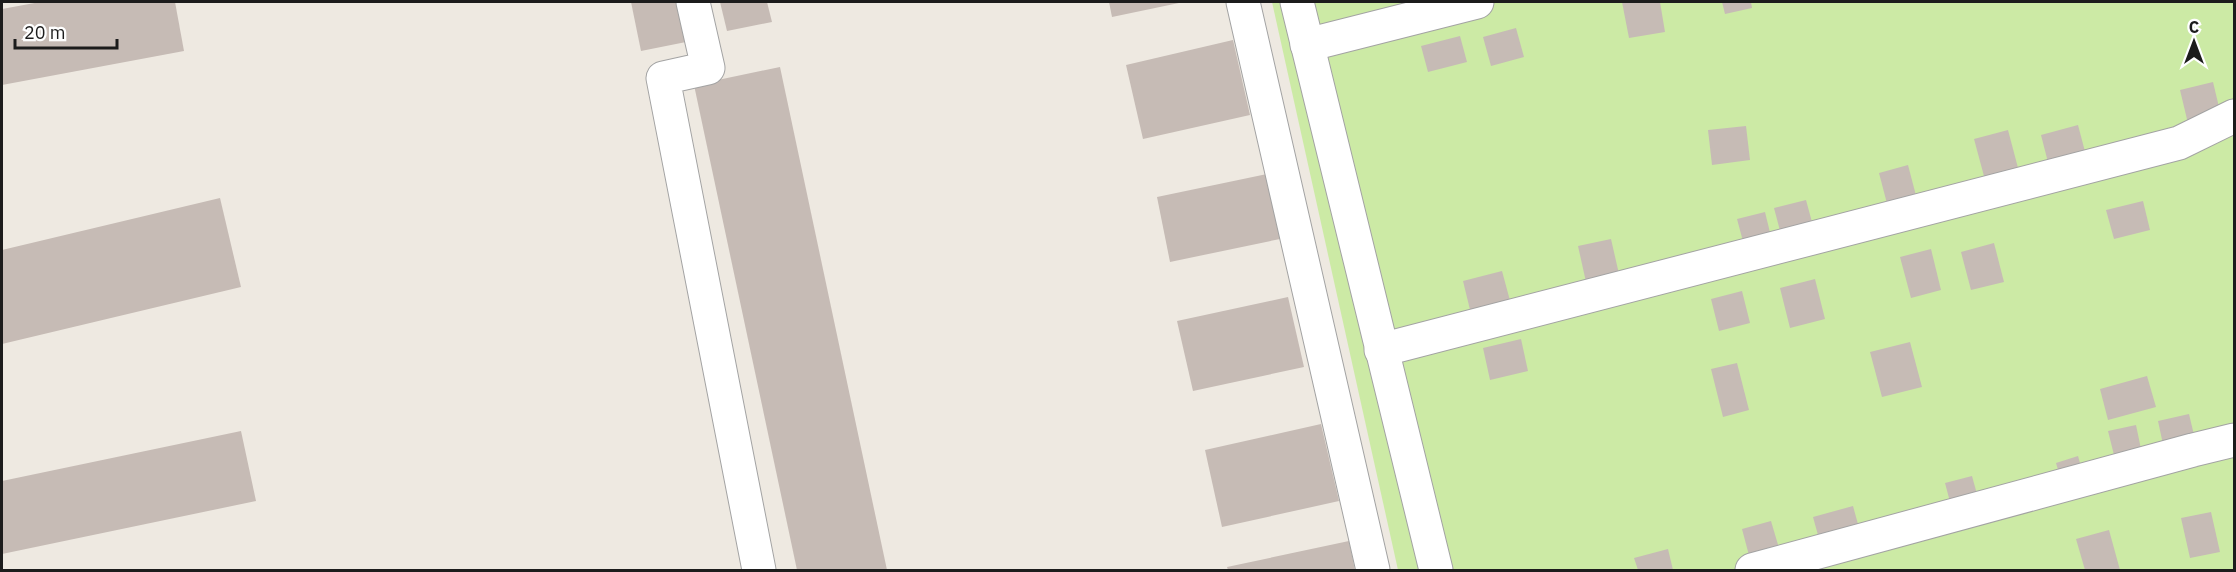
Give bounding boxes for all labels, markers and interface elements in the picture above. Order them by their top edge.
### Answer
scale bar [15,12,117,50]
north arrow [2164,12,2224,72]
text: С [2189,17,2199,37]
text: 20 m [24,21,66,44]

